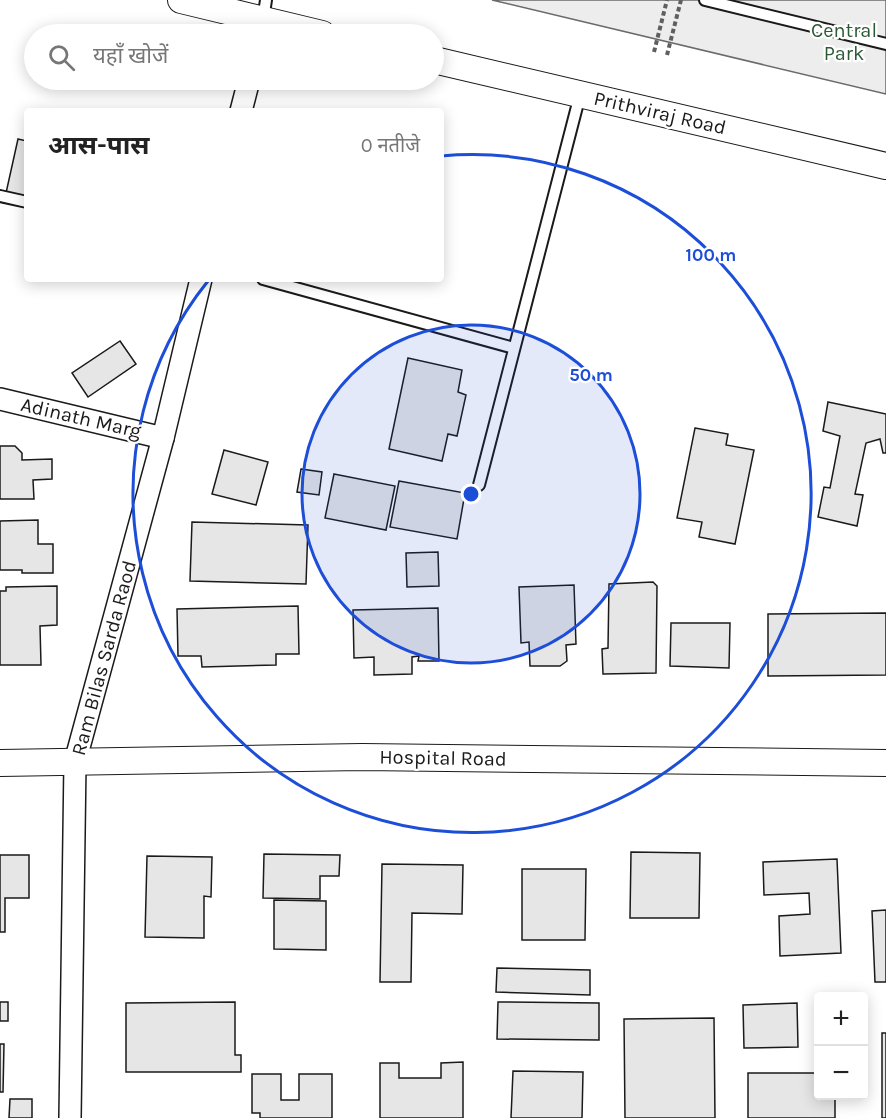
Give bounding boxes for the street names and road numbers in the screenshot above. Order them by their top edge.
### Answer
street label: Prithviraj Road [592,87,728,139]
street label: Adinath Marg [19,393,143,443]
street label: Ram Bilas Sarda Raod [67,558,141,758]
street label: Hospital Road [379,745,507,771]

